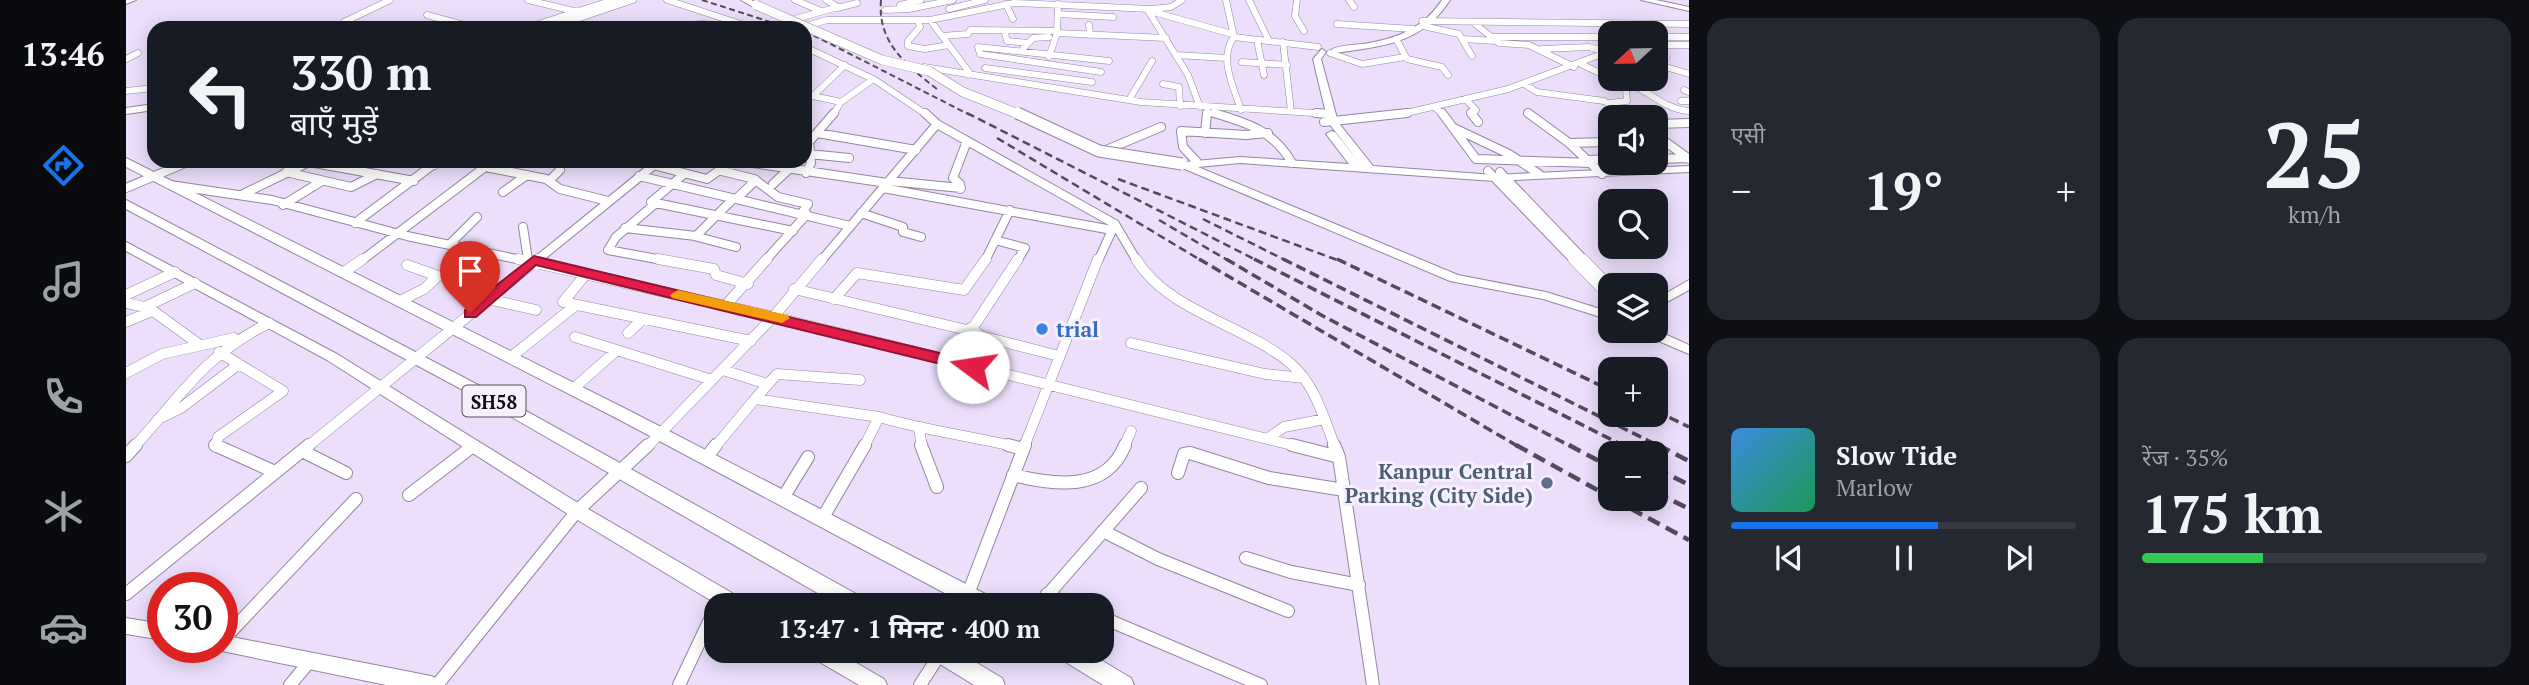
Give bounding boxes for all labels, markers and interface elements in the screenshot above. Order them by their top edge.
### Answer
north arrow [1598,21,1668,91]
map controls [1598,21,1668,511]
text: 13:46 [21,33,105,75]
text: 330 m [290,39,432,104]
icon: left [175,49,266,140]
text: 25 [2263,93,2366,214]
text: बाएँ मुड़ें [290,102,378,144]
button: sound [1598,105,1668,175]
text: एसी [1731,119,1765,150]
icon: directions [39,141,88,190]
text: 19° [1863,156,1944,225]
text: − [1731,166,1751,216]
text: + [2056,166,2076,216]
button: search [1598,189,1668,259]
text: km/h [2288,199,2341,230]
pin [440,241,500,313]
icon: arrive [451,252,489,290]
icon: music [39,257,88,306]
button: layers [1598,273,1668,343]
place label: trial [1056,315,1099,343]
marker: trial [1034,321,1050,337]
position arrow [936,330,1010,404]
button: + [1598,357,1668,427]
icon: phone [39,372,88,421]
road number: SH58 [462,386,526,416]
text: Slow Tide [1836,438,1957,472]
button: − [1598,441,1668,511]
text: रेंज · 35% [2142,442,2228,473]
place label: Kanpur Central Parking (City Side) [1345,457,1533,509]
text: Marlow [1836,472,1913,503]
marker: Kanpur Central Parking (City Side) [1539,475,1555,491]
text: 175 km [2142,479,2323,548]
icon: climate [39,487,88,536]
icon: previous [1770,539,1808,577]
icon: pause [1885,539,1923,577]
icon: next [2000,539,2038,577]
speed limit sign: 30 [147,572,238,663]
icon: car [39,603,88,652]
text: 13:47 · 1 मिनट · 400 m [778,611,1040,645]

